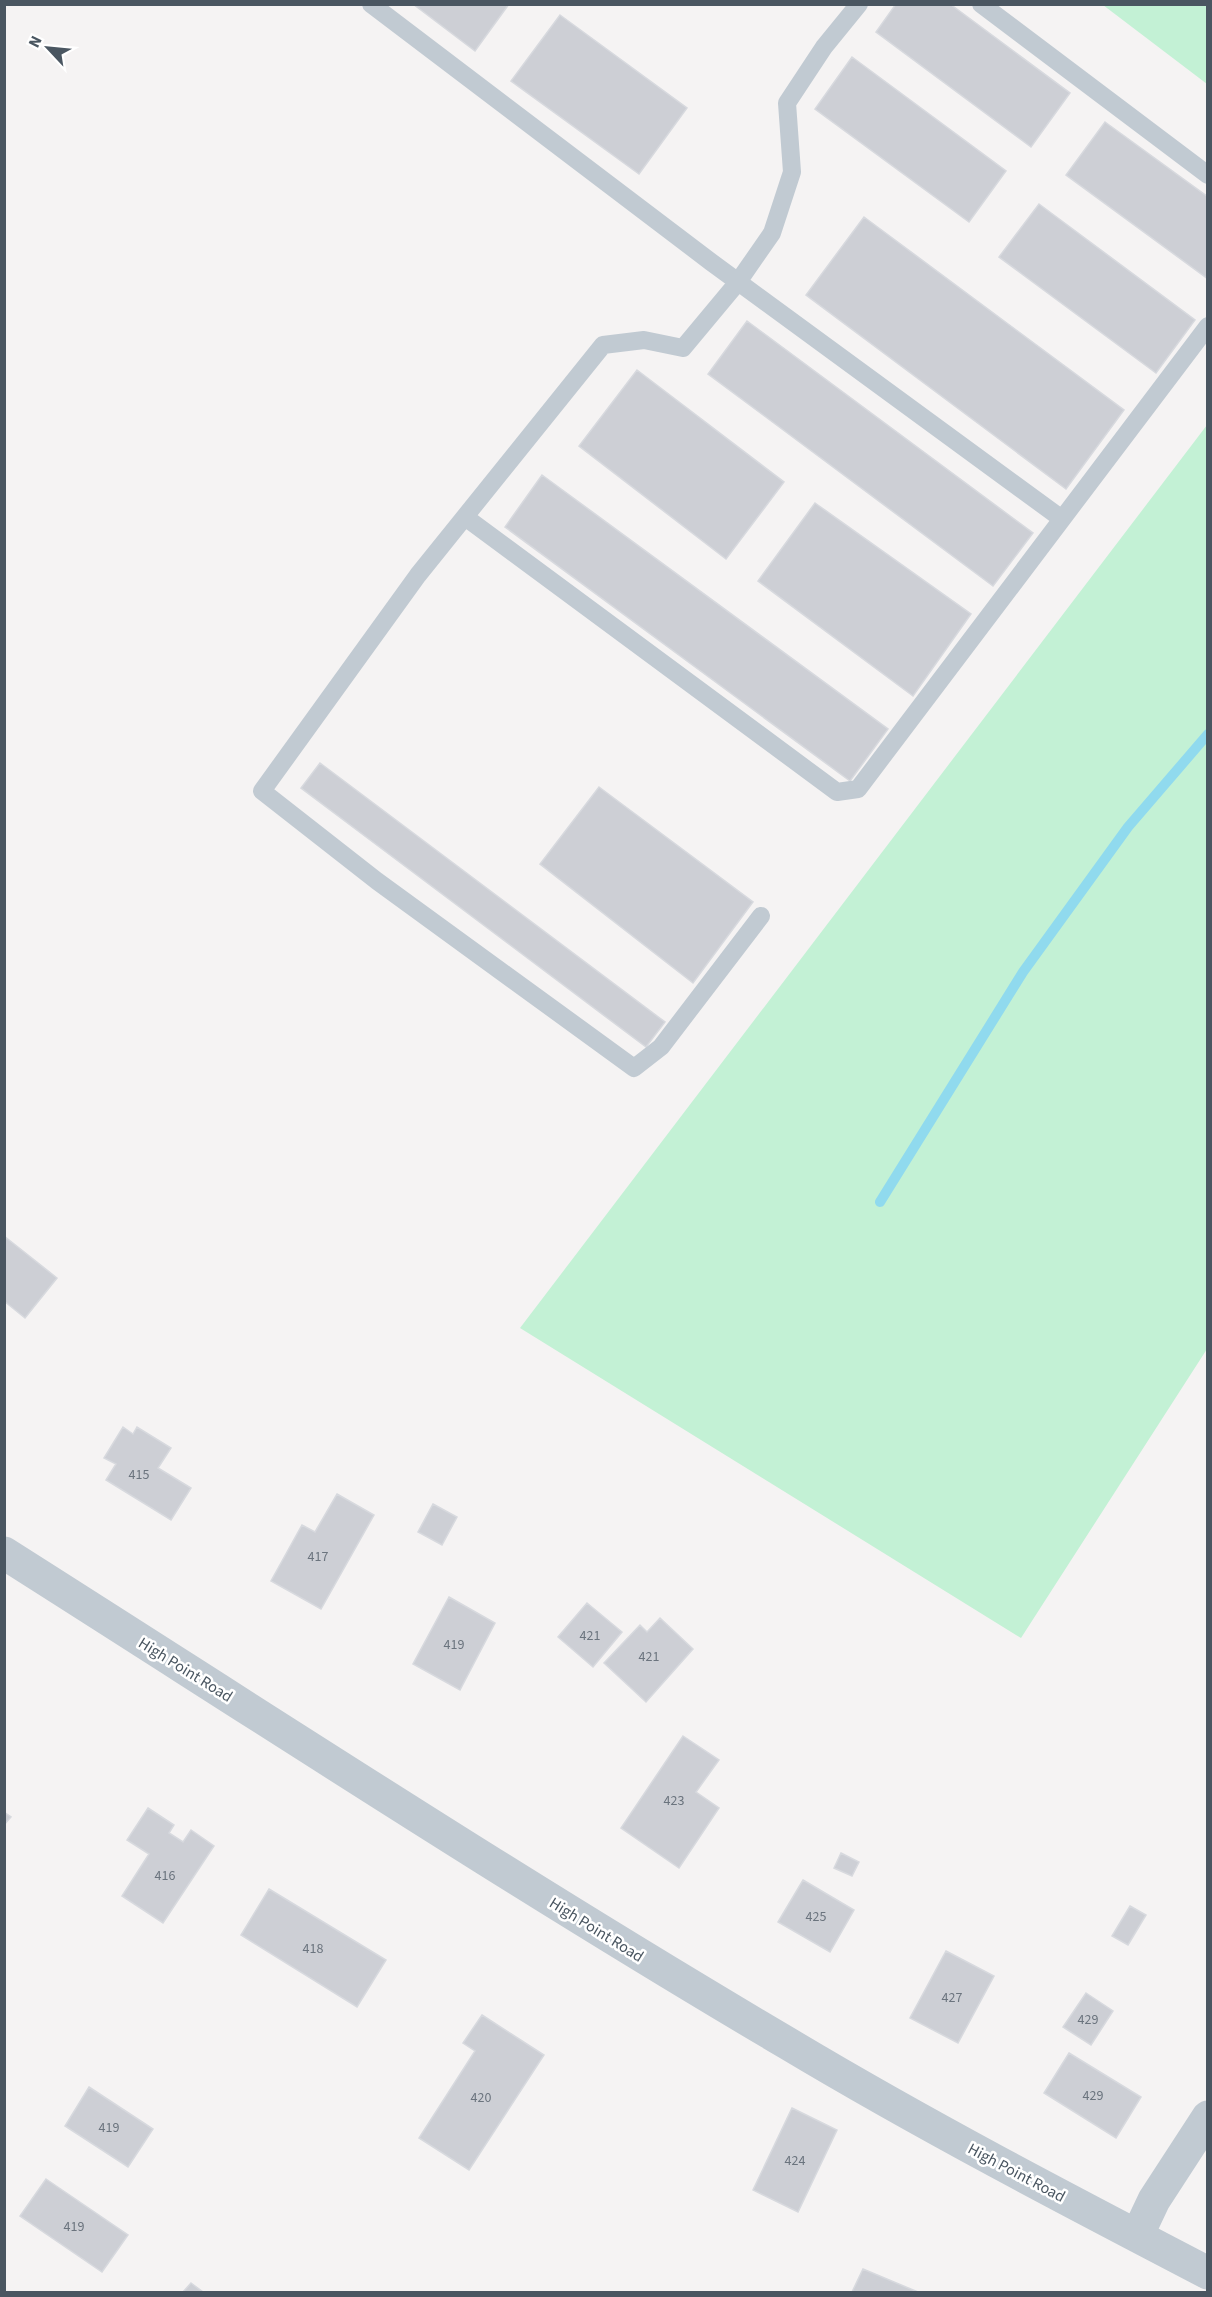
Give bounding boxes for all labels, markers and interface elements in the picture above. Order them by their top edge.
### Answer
north arrow [18,18,78,78]
text: N [23,32,48,51]
house number: 415 [129,1465,149,1485]
house number: 417 [308,1547,328,1567]
house number: 421 [580,1626,600,1646]
street label: High Point Road [134,1632,237,1708]
house number: 419 [444,1635,464,1655]
house number: 421 [639,1647,659,1667]
house number: 423 [664,1791,684,1811]
house number: 416 [155,1866,175,1886]
street label: High Point Road [545,1892,648,1968]
house number: 425 [806,1907,826,1927]
house number: 418 [303,1939,323,1959]
house number: 427 [942,1988,962,2008]
house number: 429 [1078,2010,1098,2030]
house number: 429 [1083,2086,1103,2106]
house number: 420 [471,2088,491,2108]
house number: 419 [99,2118,119,2138]
street label: High Point Road [964,2138,1069,2208]
house number: 424 [785,2151,805,2171]
house number: 419 [64,2217,84,2237]

